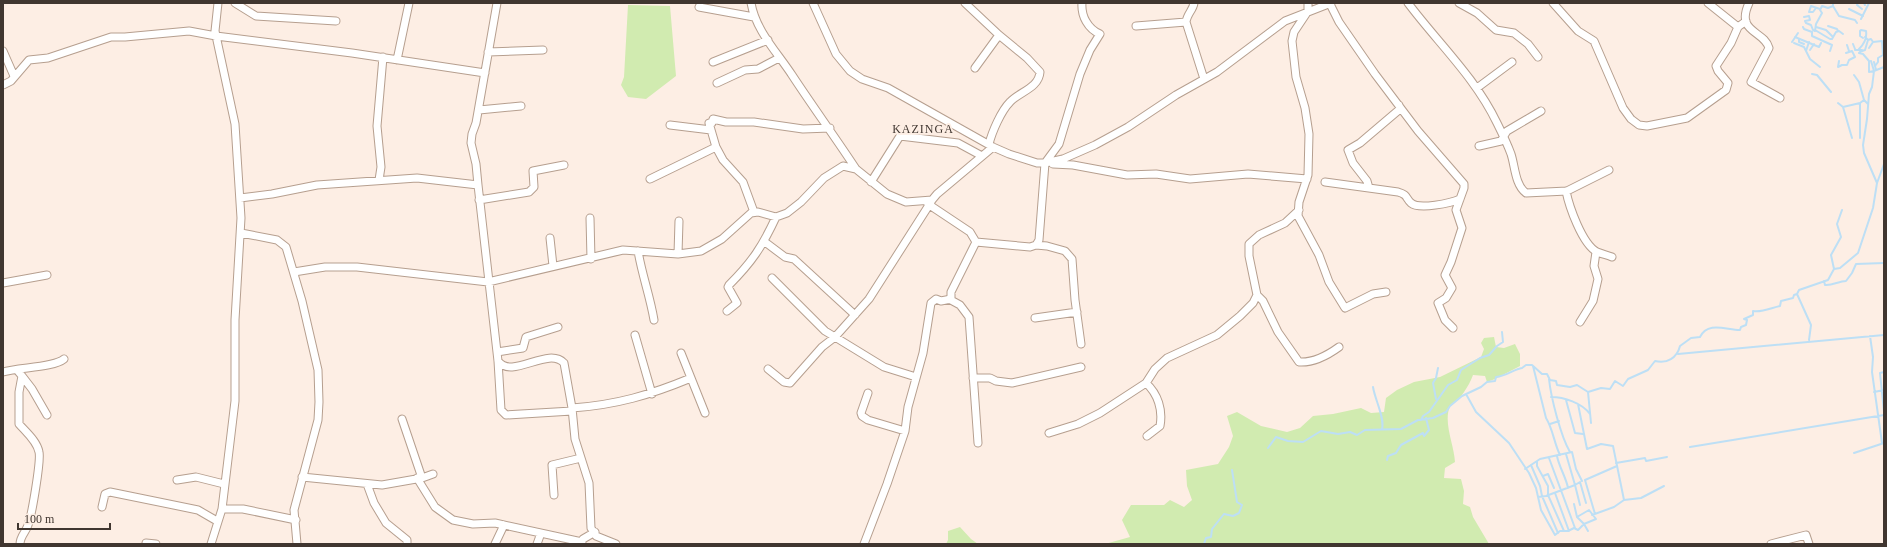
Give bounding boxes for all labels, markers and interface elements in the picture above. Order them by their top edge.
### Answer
district label: KAZINGA [892,122,954,136]
scale bar [18,505,110,531]
text: 100 m [24,512,55,526]

